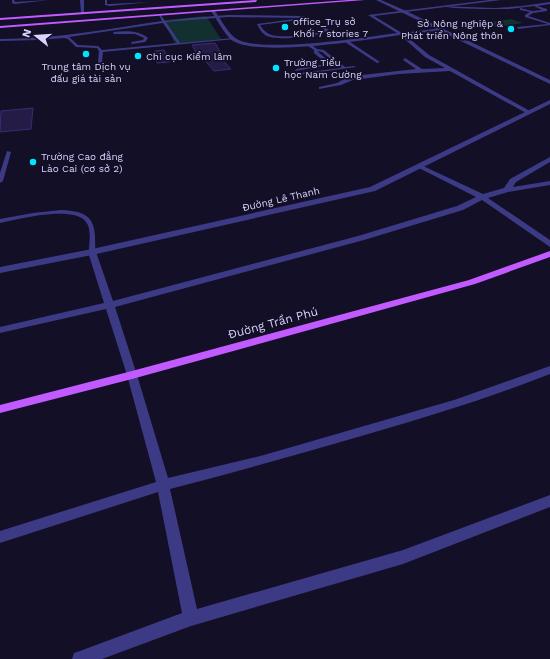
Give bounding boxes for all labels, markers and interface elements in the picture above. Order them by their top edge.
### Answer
north arrow [16,16,56,56]
place label: office_Trụ sở Khối 7 stories 7 [293,16,368,39]
place label: Sở Nông nghiệp & Phát triển Nông thôn [401,18,504,41]
marker: office_Trụ sở Khối 7 stories 7 [280,22,290,32]
marker: Sở Nông nghiệp & Phát triển Nông thôn [506,24,516,34]
text: N [20,27,34,39]
marker: Trung tâm Dịch vụ đấu giá tài sản [81,49,91,59]
marker: Chi cục Kiểm lâm [133,51,143,61]
place label: Chi cục Kiểm lâm [146,51,232,62]
place label: Trường Tiểu học Nam Cường [284,57,362,80]
place label: Trung tâm Dịch vụ đấu giá tài sản [41,61,131,84]
marker: Trường Tiểu học Nam Cường [271,63,281,73]
place label: Trường Cao đẳng Lào Cai (cơ sở 2) [41,151,124,174]
marker: Trường Cao đẳng Lào Cai (cơ sở 2) [28,157,38,167]
street label: Đường Lê Thanh [241,185,321,213]
street label: Đường Trần Phú [226,304,320,342]

